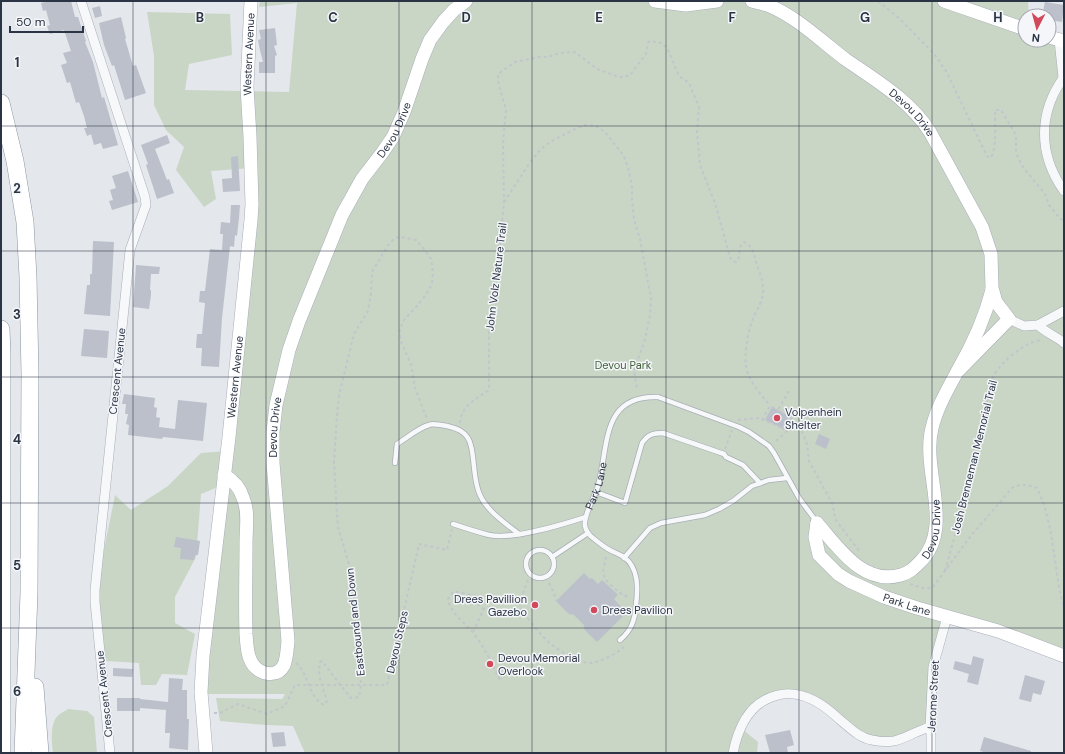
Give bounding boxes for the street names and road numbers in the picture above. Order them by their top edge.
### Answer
street label: Western Avenue [240,12,257,96]
street label: Devou Drive [886,85,938,139]
street label: Devou Drive [374,100,414,161]
street label: John Volz Nature Trail [482,222,510,332]
street label: Crescent Avenue [105,327,129,415]
street label: Western Avenue [224,335,246,419]
street label: Josh Brenneman Memorial Trail [948,379,1000,535]
street label: Devou Drive [266,395,285,458]
street label: Park Lane [582,461,610,512]
street label: Devou Drive [918,499,943,562]
street label: Eastbound and Down [342,567,368,677]
street label: Park Lane [881,590,932,618]
street label: Devou Steps [383,609,411,675]
street label: Crescent Avenue [92,650,116,738]
street label: Jerome Street [924,660,942,732]

